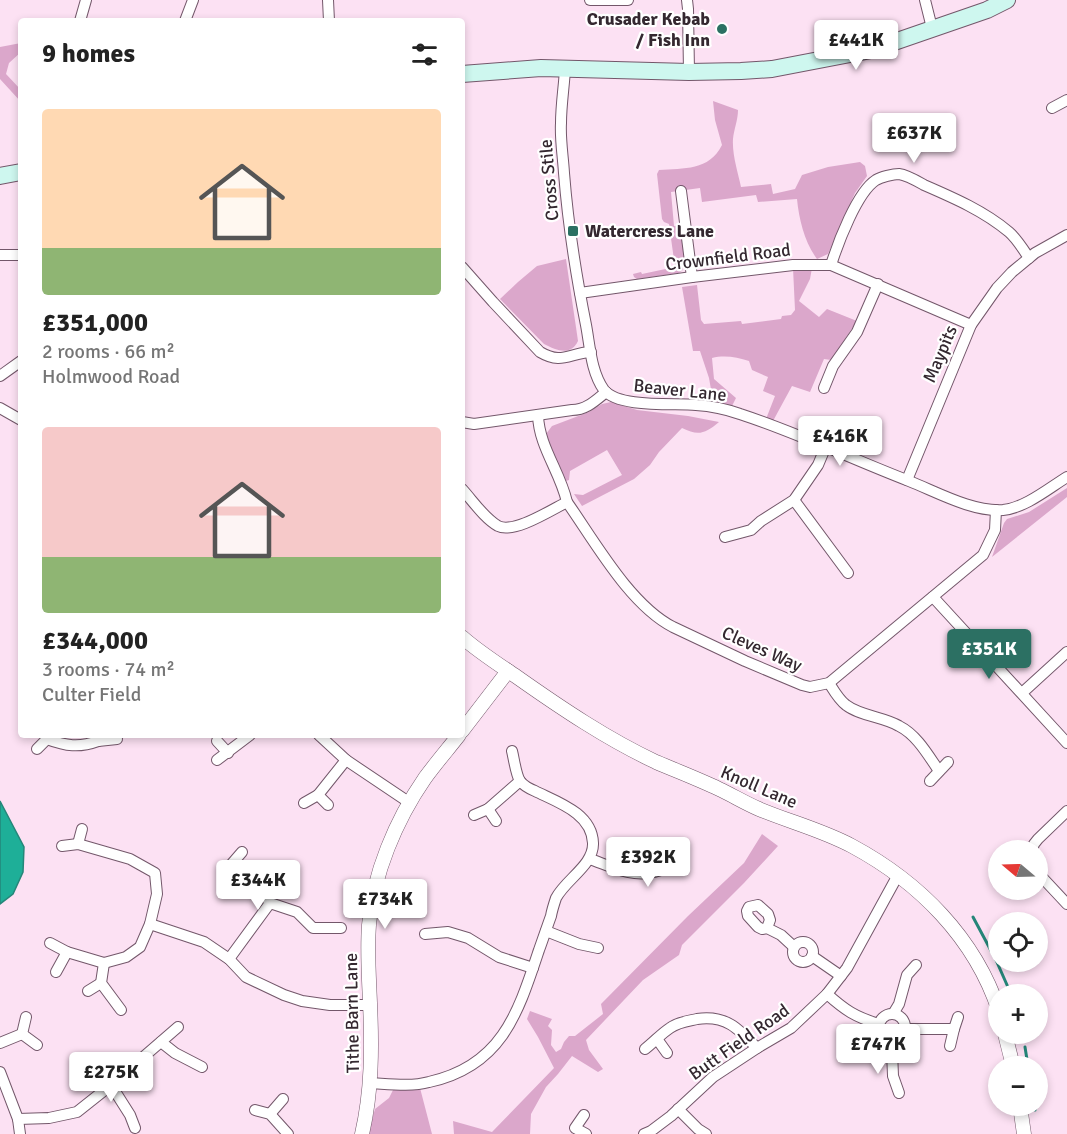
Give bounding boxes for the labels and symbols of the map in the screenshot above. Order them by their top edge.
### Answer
place label: Crusader Kebab / Fish Inn [587,8,710,51]
pin: £441K [814,20,898,71]
marker: Crusader Kebab / Fish Inn [715,22,729,36]
pin: £637K [872,113,956,164]
street label: Cross Stile [534,138,564,222]
place label: Watercress Lane [585,220,714,242]
marker: Watercress Lane [566,224,580,238]
street label: Crownfield Road [664,238,792,276]
street label: Maypits [918,322,962,386]
street label: Beaver Lane [632,374,728,406]
pin: £416K [798,416,882,467]
street label: Cleves Way [718,622,806,677]
pin: £351K [947,629,1031,680]
street label: Knoll Lane [717,761,801,813]
pin: £392K [606,837,690,888]
north arrow [988,840,1048,900]
pin: £344K [216,860,300,911]
pin: £734K [343,879,427,930]
street label: Tithe Barn Lane [340,953,364,1073]
street label: Butt Field Road [684,999,794,1085]
pin: £747K [836,1024,920,1075]
pin: £275K [69,1052,153,1103]

